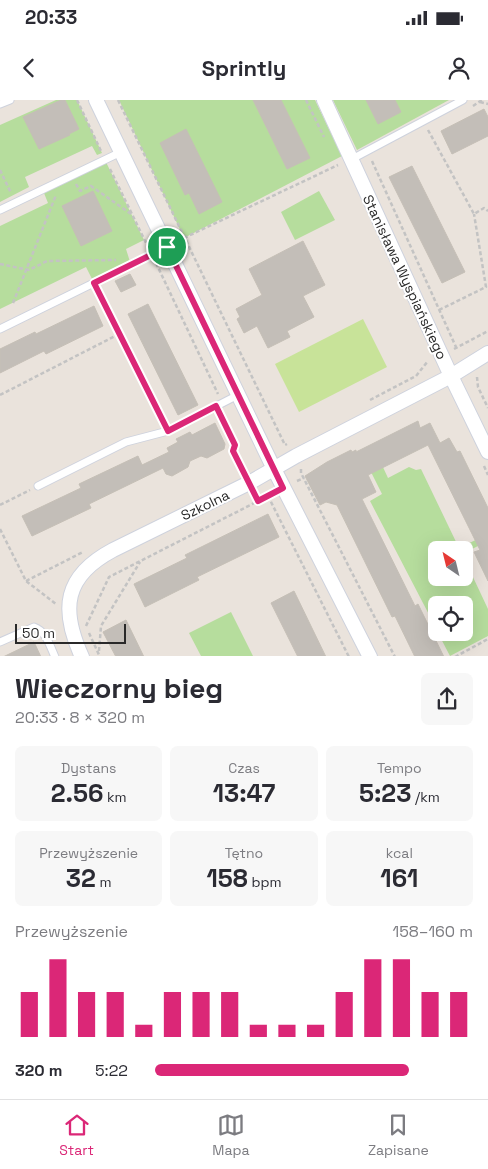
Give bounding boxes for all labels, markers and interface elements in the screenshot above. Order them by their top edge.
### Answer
text: 20:33 [25,5,77,30]
icon: back [15,54,43,82]
text: Sprintly [202,54,286,82]
icon: person [445,54,473,82]
street label: Stanisława Wyspiańskiego [359,192,451,362]
pin [146,226,188,268]
icon: arrive [153,233,181,261]
street label: Szkolna [178,486,232,524]
north arrow [428,541,472,586]
map controls [428,541,473,641]
button: locate [428,596,473,641]
scale bar [15,622,126,645]
text: 50 m [22,624,55,642]
text: Wieczorny bieg [15,670,223,706]
button: share [421,673,473,725]
text: 20:33 · 8 × 320 m [15,707,145,728]
text: Dystans [61,759,116,777]
text: Czas [228,759,260,777]
text: Tempo [377,759,422,777]
text: 2.56 [51,777,103,809]
text: 13:47 [213,777,275,809]
text: 5:23 [359,777,411,809]
text: km [103,788,127,806]
text: /km [411,788,440,806]
text: Przewyższenie [39,844,138,862]
text: Tętno [225,844,263,862]
text: kcal [386,844,413,862]
text: 32 [66,862,96,894]
text: 158 [207,862,248,894]
text: 161 [380,862,418,894]
text: m [96,873,112,891]
text: bpm [248,873,281,891]
text: Przewyższenie [15,921,128,942]
text: 158–160 m [392,921,473,942]
text: 320 m [15,1060,62,1081]
text: 5:22 [95,1060,128,1081]
tab: Start [59,1111,94,1159]
tab: Mapa [212,1111,250,1159]
tab: Zapisane [368,1111,429,1159]

